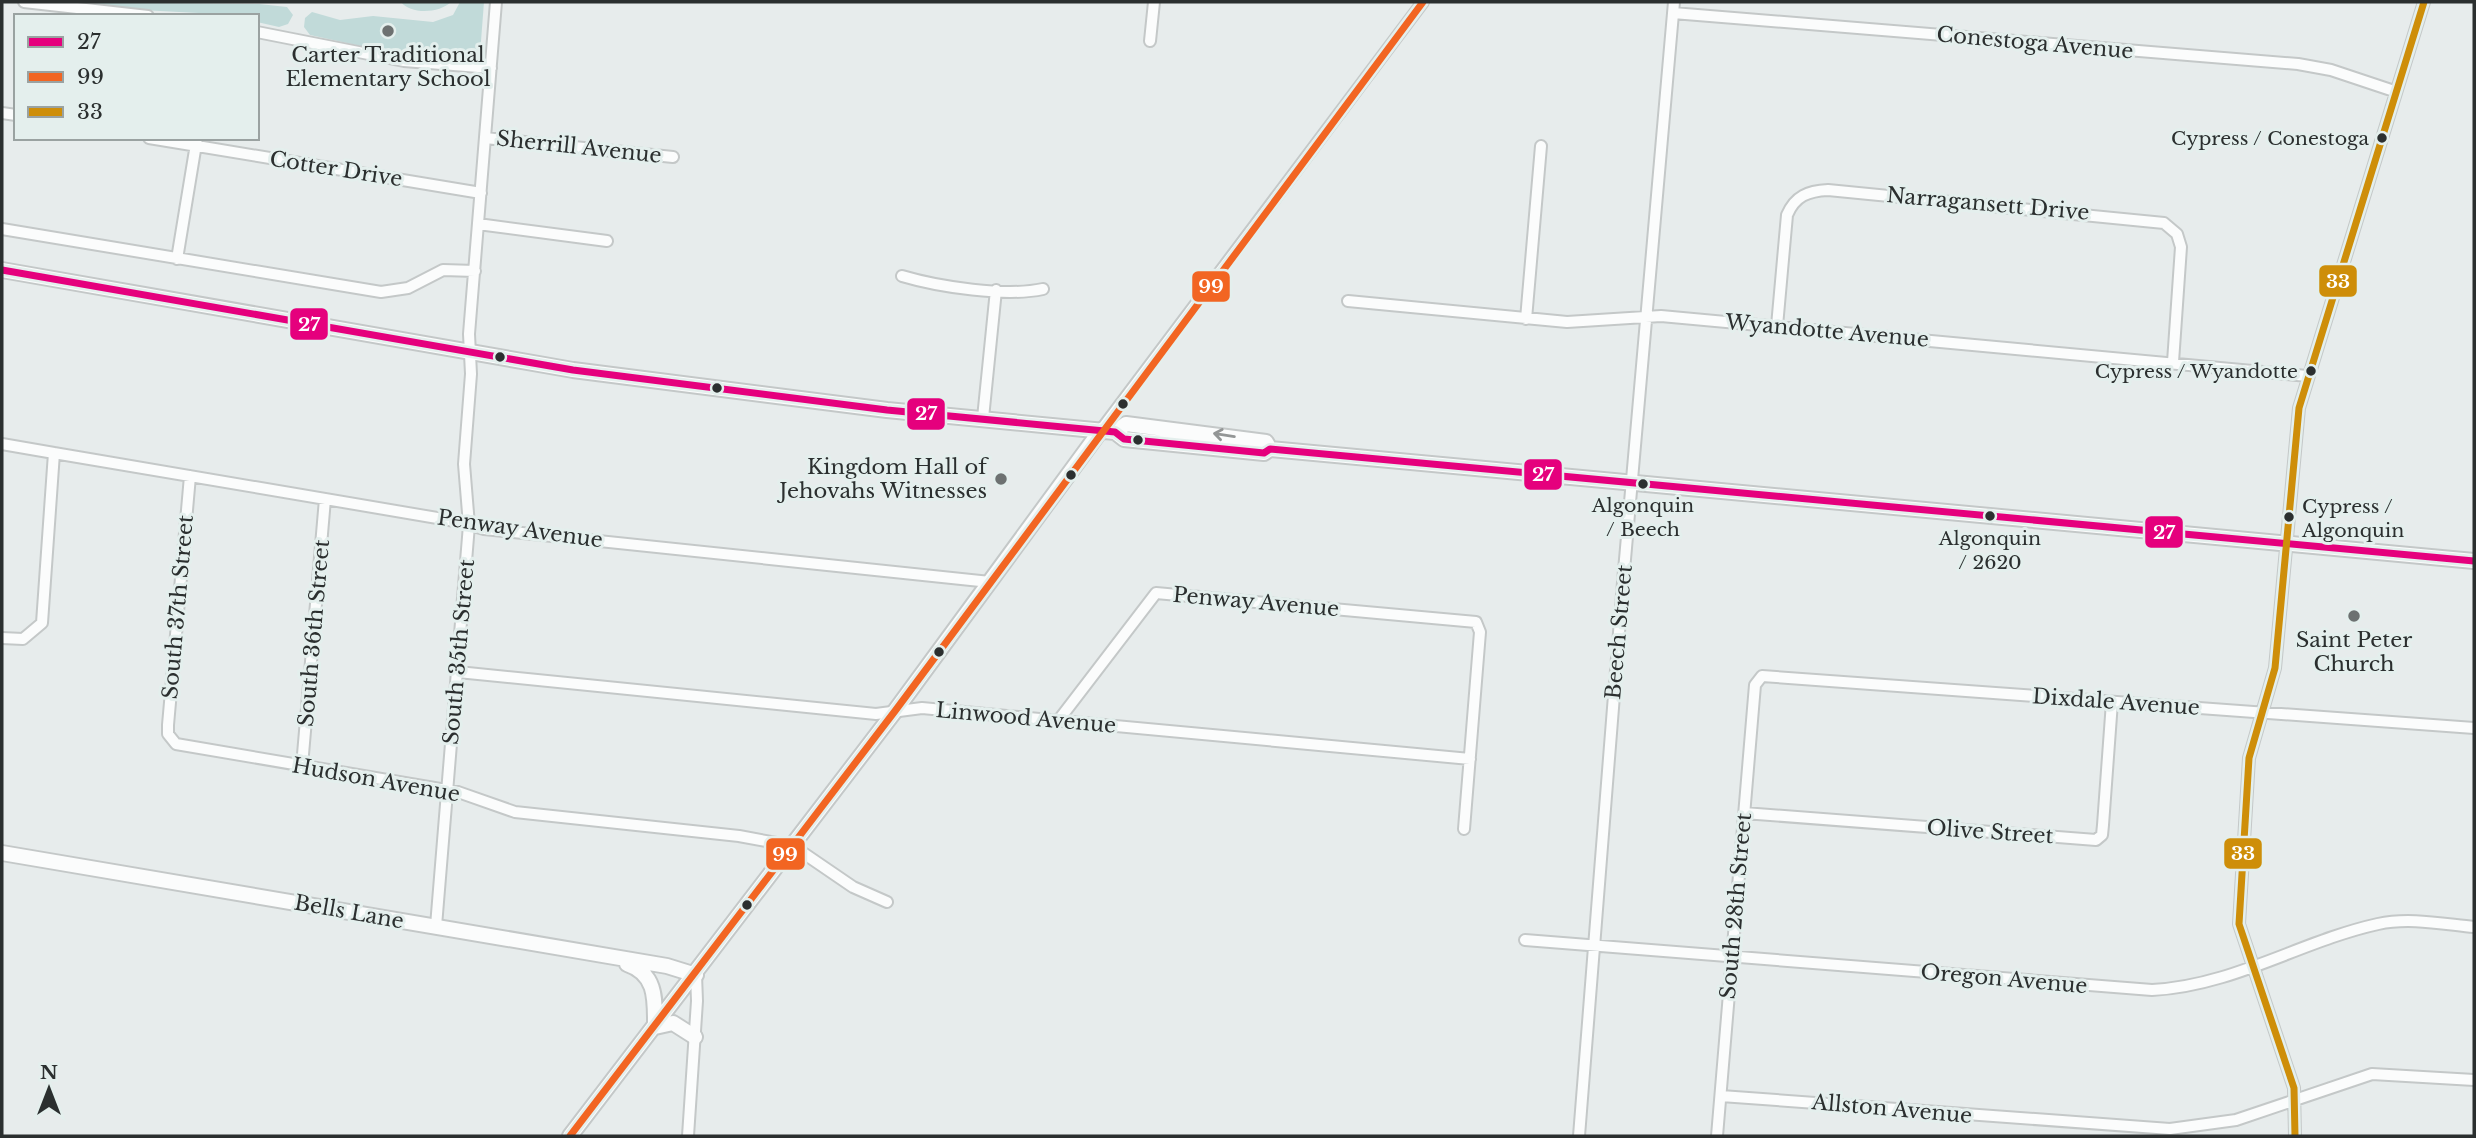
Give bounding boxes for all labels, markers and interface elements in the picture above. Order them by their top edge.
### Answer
legend [14,14,259,140]
street label: Conestoga Avenue [1936,21,2134,65]
marker: Carter Traditional Elementary School [380,23,396,39]
text: 27 [77,29,101,55]
place label: Carter Traditional Elementary School [285,42,491,92]
text: 99 [77,64,104,90]
text: 33 [77,99,103,125]
street label: Sherrill Avenue [495,125,663,169]
place label: Cypress / Conestoga [2171,127,2369,150]
marker: Cypress / Conestoga [2375,131,2389,145]
street label: Cotter Drive [268,146,404,192]
street label: Narragansett Drive [1885,182,2091,226]
line badge: 33 [2318,264,2358,298]
line badge: 99 [1191,270,1231,303]
text: 33 [2326,270,2350,293]
text: 99 [1198,275,1224,298]
line badge: 27 [289,307,329,341]
street label: Wyandotte Avenue [1723,309,1930,353]
text: 27 [298,313,321,336]
unlabelled marker [493,350,507,364]
place label: Cypress / Wyandotte [2095,360,2298,383]
marker: Cypress / Wyandotte [2304,364,2318,378]
unlabelled marker [710,381,724,395]
line badge: 27 [906,397,946,431]
unlabelled marker [1116,397,1130,411]
text: 27 [915,402,938,425]
one-way arrow [1213,428,1236,441]
unlabelled marker [1131,433,1145,447]
place label: Kingdom Hall of Jehovahs Witnesses [776,454,989,504]
line badge: 27 [1523,458,1563,491]
text: 27 [1532,463,1555,486]
unlabelled marker [1064,468,1078,482]
marker: Kingdom Hall of Jehovahs Witnesses [993,471,1009,487]
marker: Algonquin / Beech [1636,477,1650,491]
place label: Algonquin / Beech [1591,494,1694,541]
place label: Cypress / Algonquin [2301,495,2404,542]
street label: Penway Avenue [436,505,604,553]
marker: Algonquin / 2620 [1983,509,1997,523]
marker: Cypress / Algonquin [2282,510,2296,524]
street label: South 37th Street [157,514,199,700]
line badge: 27 [2144,515,2184,549]
text: 27 [2153,521,2176,544]
place label: Algonquin / 2620 [1938,527,2041,574]
street label: South 36th Street [293,538,335,728]
street label: South 35th Street [438,558,480,746]
street label: Beech Street [1600,564,1638,700]
street label: Penway Avenue [1172,582,1340,622]
marker: Saint Peter Church [2346,608,2362,624]
place label: Saint Peter Church [2296,627,2412,677]
unlabelled marker [932,645,946,659]
street label: Dixdale Avenue [2031,683,2201,721]
street label: Linwood Avenue [935,697,1117,739]
street label: Hudson Avenue [290,752,462,808]
street label: South 28th Street [1715,812,1757,1000]
street label: Olive Street [1926,815,2054,849]
line badge: 99 [765,837,806,871]
line badge: 33 [2223,837,2263,870]
text: 33 [2231,842,2255,865]
text: 99 [772,843,798,866]
street label: Bells Lane [292,890,406,934]
unlabelled marker [740,898,754,912]
street label: Oregon Avenue [1919,959,2089,999]
north arrow [14,1054,84,1124]
text: N [40,1061,58,1084]
street label: Allston Avenue [1810,1089,1973,1129]

